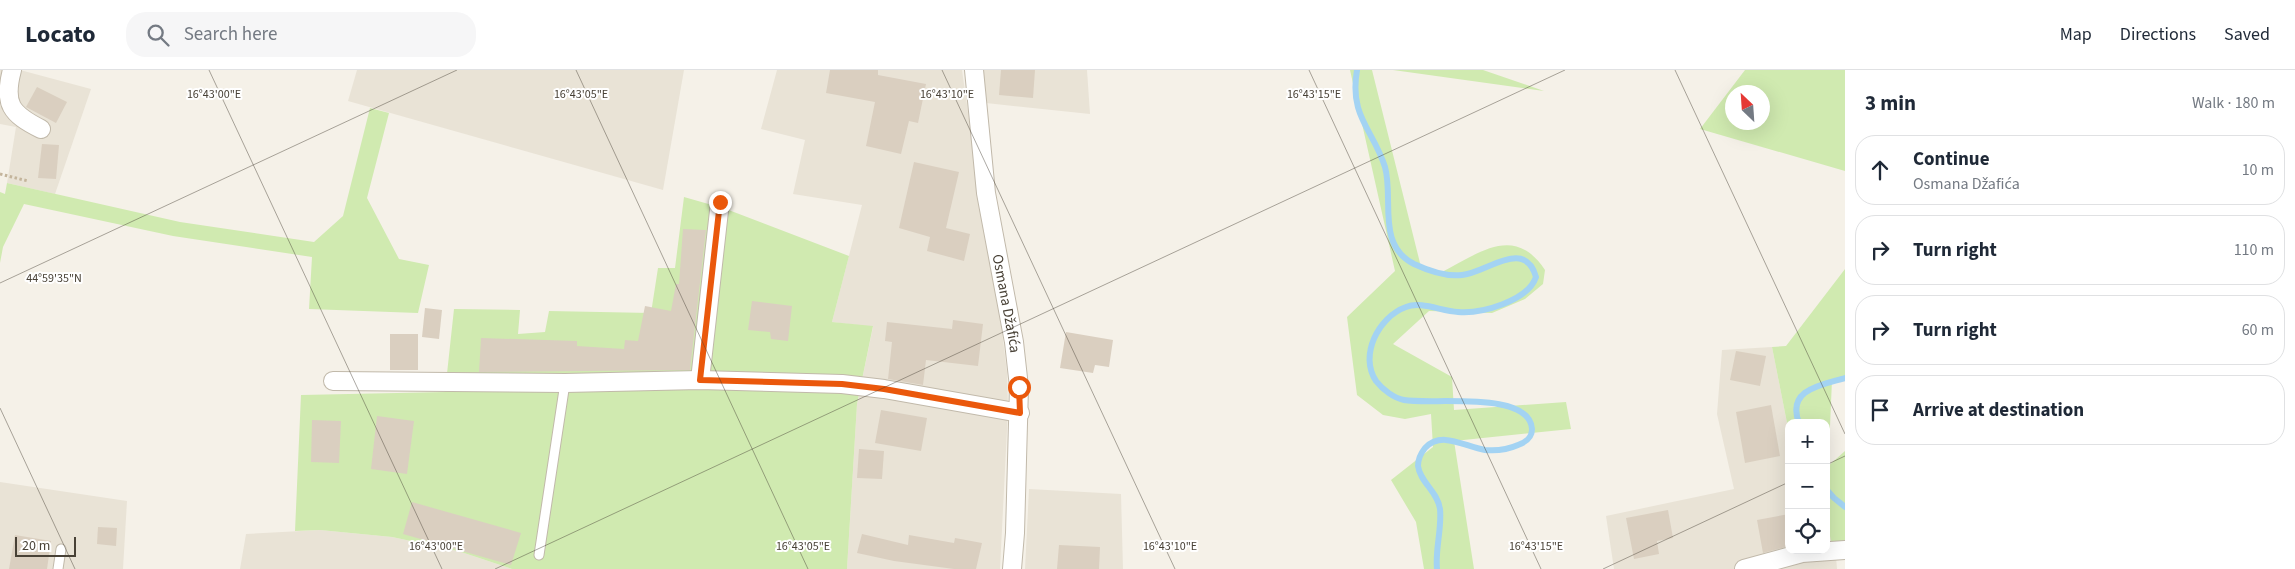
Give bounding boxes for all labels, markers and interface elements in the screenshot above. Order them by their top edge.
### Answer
search box [126,12,476,57]
text: Locato [25,17,96,52]
icon: search [144,21,172,49]
text: Search here [184,21,277,48]
text: Map [2060,22,2092,47]
text: Directions [2120,22,2196,47]
text: Saved [2224,22,2270,47]
north arrow [1725,85,1770,130]
text: 16°43'00"E [187,86,241,103]
text: 16°43'05"E [554,86,608,103]
text: 16°43'10"E [920,86,974,103]
text: 16°43'15"E [1287,86,1341,103]
text: 3 min [1865,88,1916,118]
text: Walk · 180 m [2192,92,2275,114]
text: Continue [1913,146,1990,173]
icon: ahead [1866,156,1894,184]
text: 10 m [2242,159,2274,181]
text: Osmana Džafića [1913,173,2020,195]
route end [709,191,732,214]
icon: right [1866,236,1894,264]
text: Turn right [1913,237,1997,264]
text: 110 m [2234,239,2274,261]
street label: Osmana Džafića [987,252,1025,354]
text: 44°59'35"N [26,270,82,287]
icon: right [1866,316,1894,344]
text: Turn right [1913,317,1997,344]
text: 60 m [2242,319,2274,341]
route start [1008,376,1031,399]
icon: arrive [1866,396,1894,424]
text: Arrive at destination [1913,397,2084,424]
map controls [1785,419,1830,554]
button: + [1785,419,1830,464]
button: − [1785,464,1830,509]
button: locate [1785,509,1830,554]
scale bar [15,534,76,557]
text: 20 m [22,536,50,556]
text: 16°43'00"E [409,538,463,555]
text: 16°43'05"E [776,538,830,555]
text: 16°43'10"E [1143,538,1197,555]
text: 16°43'15"E [1509,538,1563,555]

